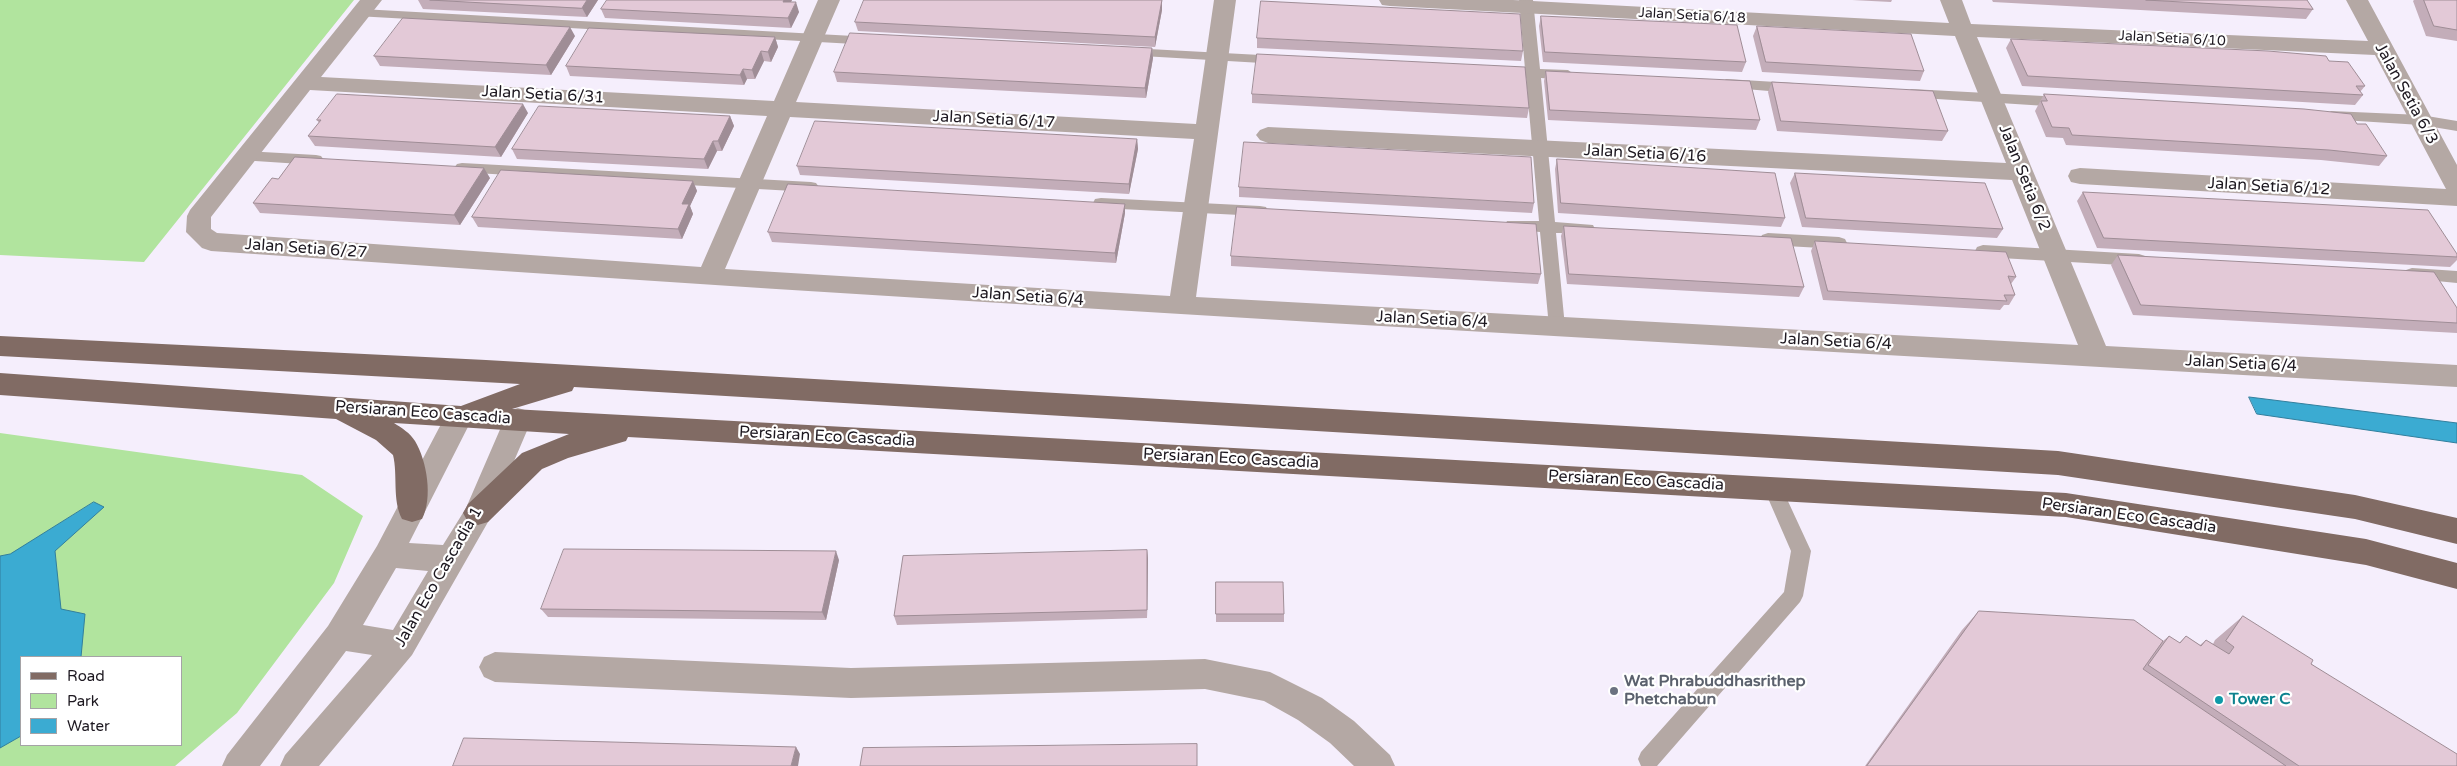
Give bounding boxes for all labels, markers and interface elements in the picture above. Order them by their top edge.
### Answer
street label: Jalan Setia 6/18 [1638,5,1746,27]
street label: Jalan Setia 6/10 [2118,28,2226,50]
street label: Jalan Setia 6/3 [2370,40,2442,148]
street label: Jalan Setia 6/31 [481,82,605,108]
street label: Jalan Setia 6/17 [932,107,1056,133]
street label: Jalan Setia 6/2 [1994,122,2054,234]
street label: Jalan Setia 6/16 [1583,141,1707,167]
street label: Jalan Setia 6/12 [2207,174,2331,200]
street label: Jalan Setia 6/27 [244,235,368,263]
street label: Jalan Setia 6/4 [972,284,1084,310]
street label: Jalan Setia 6/4 [1376,307,1488,333]
street label: Jalan Setia 6/4 [1780,329,1892,355]
street label: Jalan Setia 6/4 [2185,351,2297,377]
street label: Persiaran Eco Cascadia [334,397,512,429]
street label: Persiaran Eco Cascadia [739,423,915,451]
street label: Persiaran Eco Cascadia [1143,445,1319,473]
street label: Persiaran Eco Cascadia [1548,467,1724,495]
street label: Persiaran Eco Cascadia [2040,494,2218,538]
street label: Jalan Eco Cascadia 1 [391,504,487,650]
legend [20,656,182,746]
text: Road [67,667,105,685]
place label: Wat Phrabuddhasrithep Phetchabun [1624,672,1806,710]
marker: Wat Phrabuddhasrithep Phetchabun [1608,685,1620,697]
place label: Tower C [2229,690,2290,710]
text: Park [67,692,99,710]
marker: Tower C [2213,694,2225,706]
text: Water [67,717,110,735]

